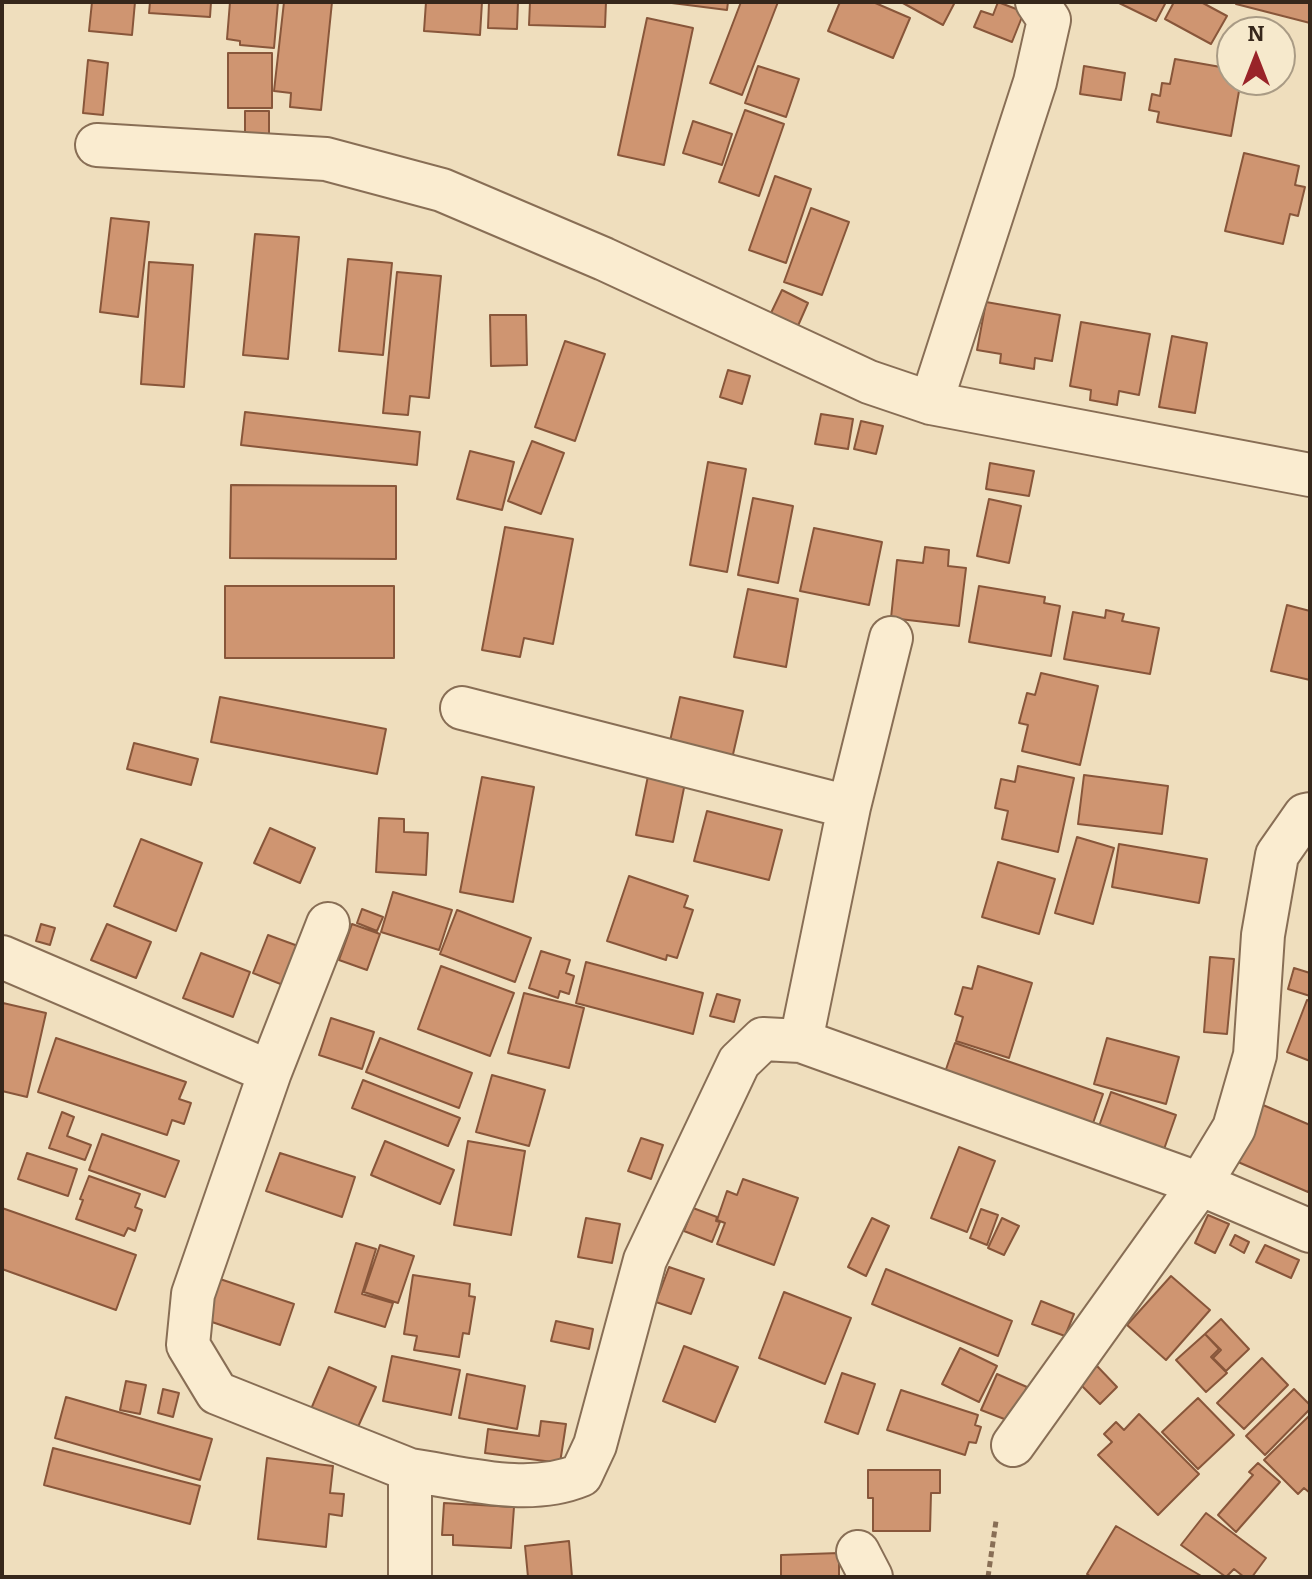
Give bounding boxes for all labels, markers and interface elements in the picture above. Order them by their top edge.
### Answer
north arrow [1216,16,1296,96]
text: N [1248,20,1264,47]

